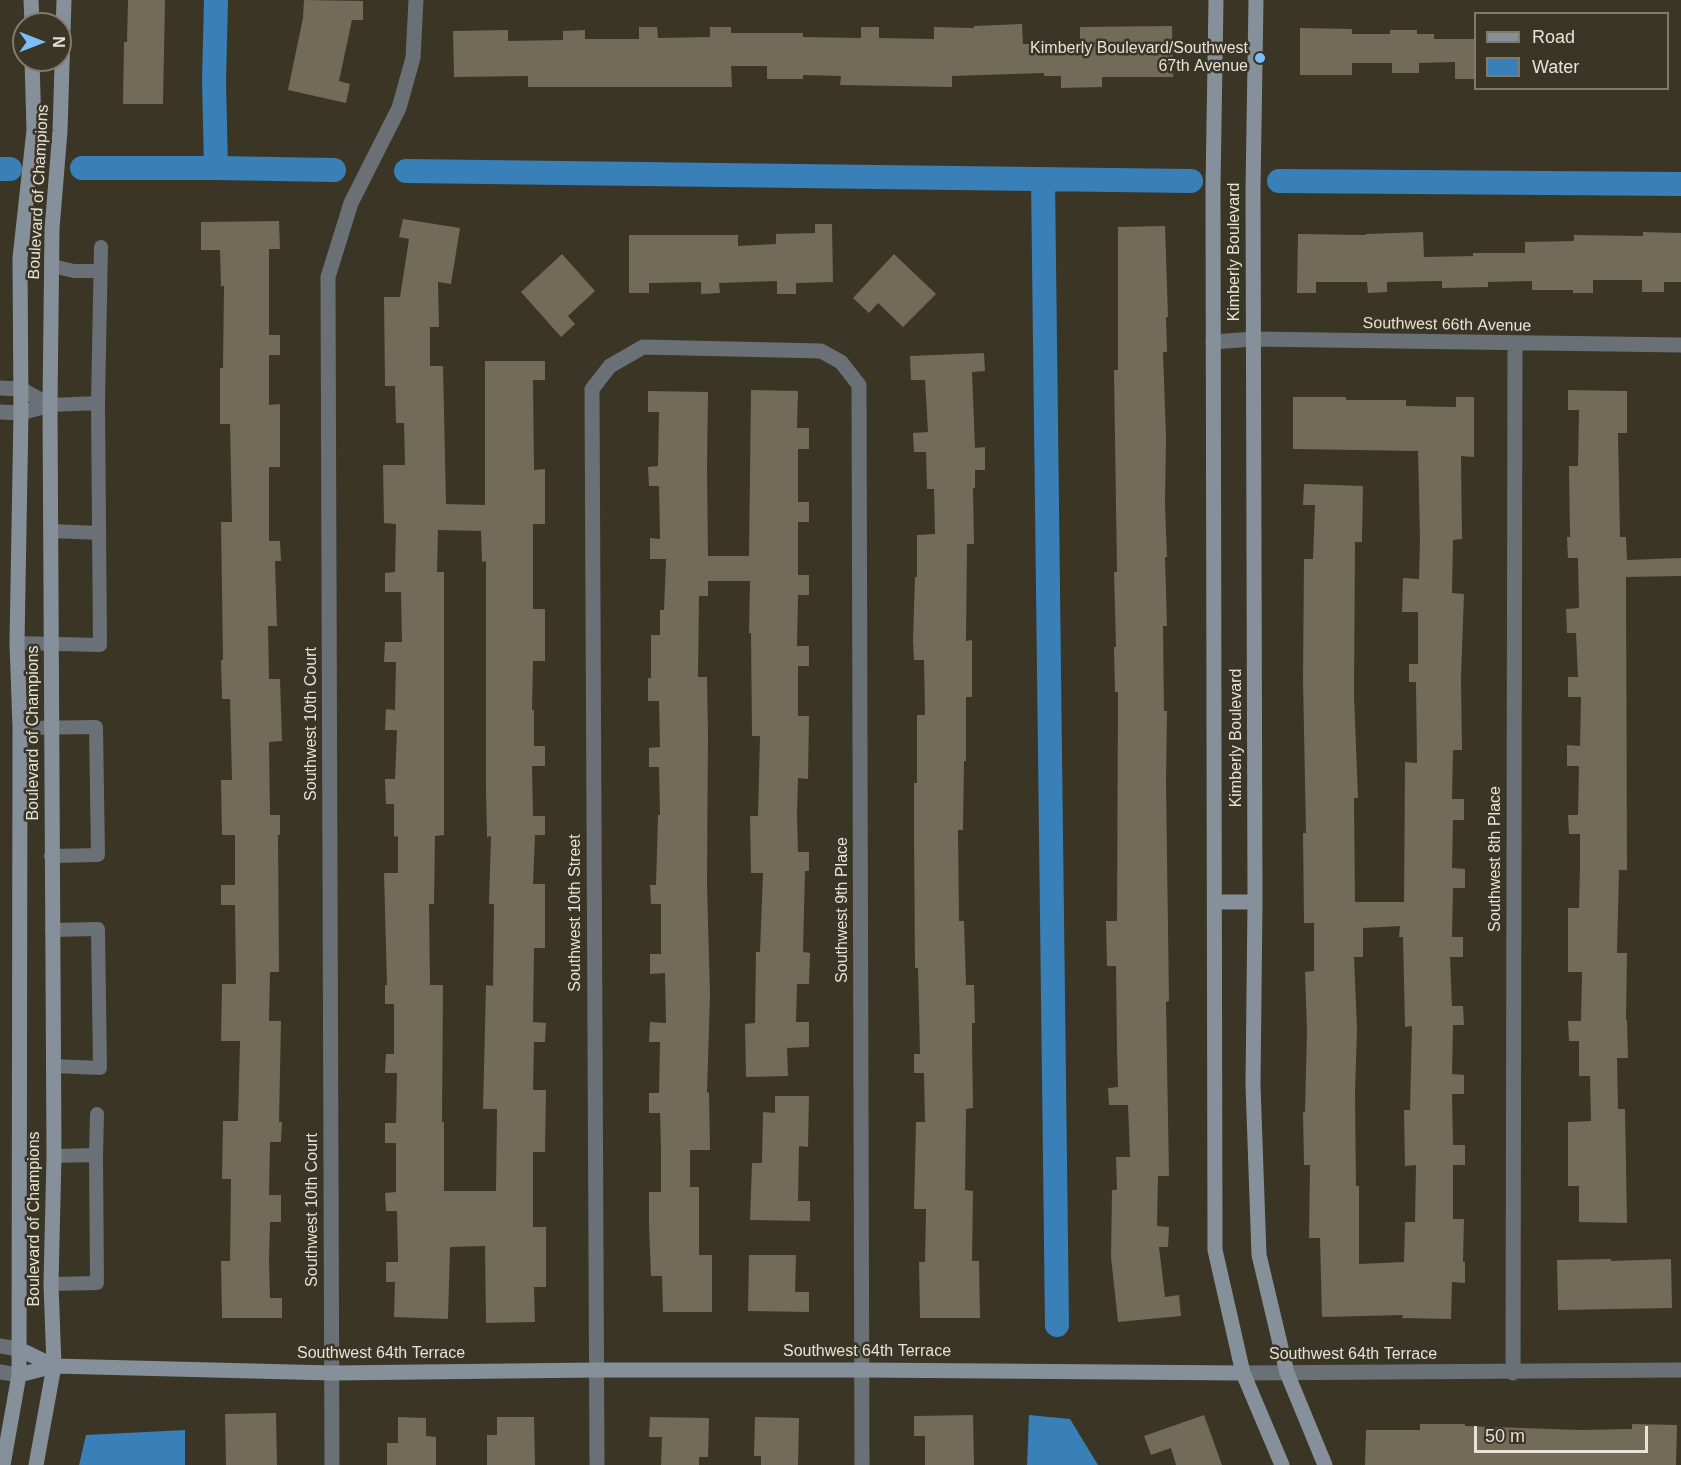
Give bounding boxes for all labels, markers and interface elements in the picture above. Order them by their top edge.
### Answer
north arrow [12,12,72,72]
legend [1474,12,1669,90]
text: Road [1532,27,1575,47]
text: N [50,36,67,48]
place label: Kimberly Boulevard/Southwest 67th Avenue [1030,39,1248,77]
marker: Kimberly Boulevard/Southwest 67th Avenue [1253,51,1267,65]
text: Water [1532,57,1579,77]
street label: Boulevard of Champions [25,104,53,280]
street label: Kimberly Boulevard [1225,183,1245,321]
street label: Southwest 66th Avenue [1362,314,1532,336]
street label: Boulevard of Champions [24,645,44,821]
street label: Southwest 10th Court [302,647,322,801]
street label: Kimberly Boulevard [1227,669,1247,807]
street label: Southwest 8th Place [1486,786,1506,932]
street label: Southwest 10th Street [566,834,586,992]
street label: Southwest 9th Place [833,837,853,983]
street label: Boulevard of Champions [25,1131,45,1307]
street label: Southwest 10th Court [303,1133,323,1287]
street label: Southwest 64th Terrace [783,1342,951,1362]
street label: Southwest 64th Terrace [297,1344,465,1364]
street label: Southwest 64th Terrace [1269,1345,1437,1365]
scale bar [1477,1414,1651,1452]
text: 50 m [1485,1426,1525,1446]

